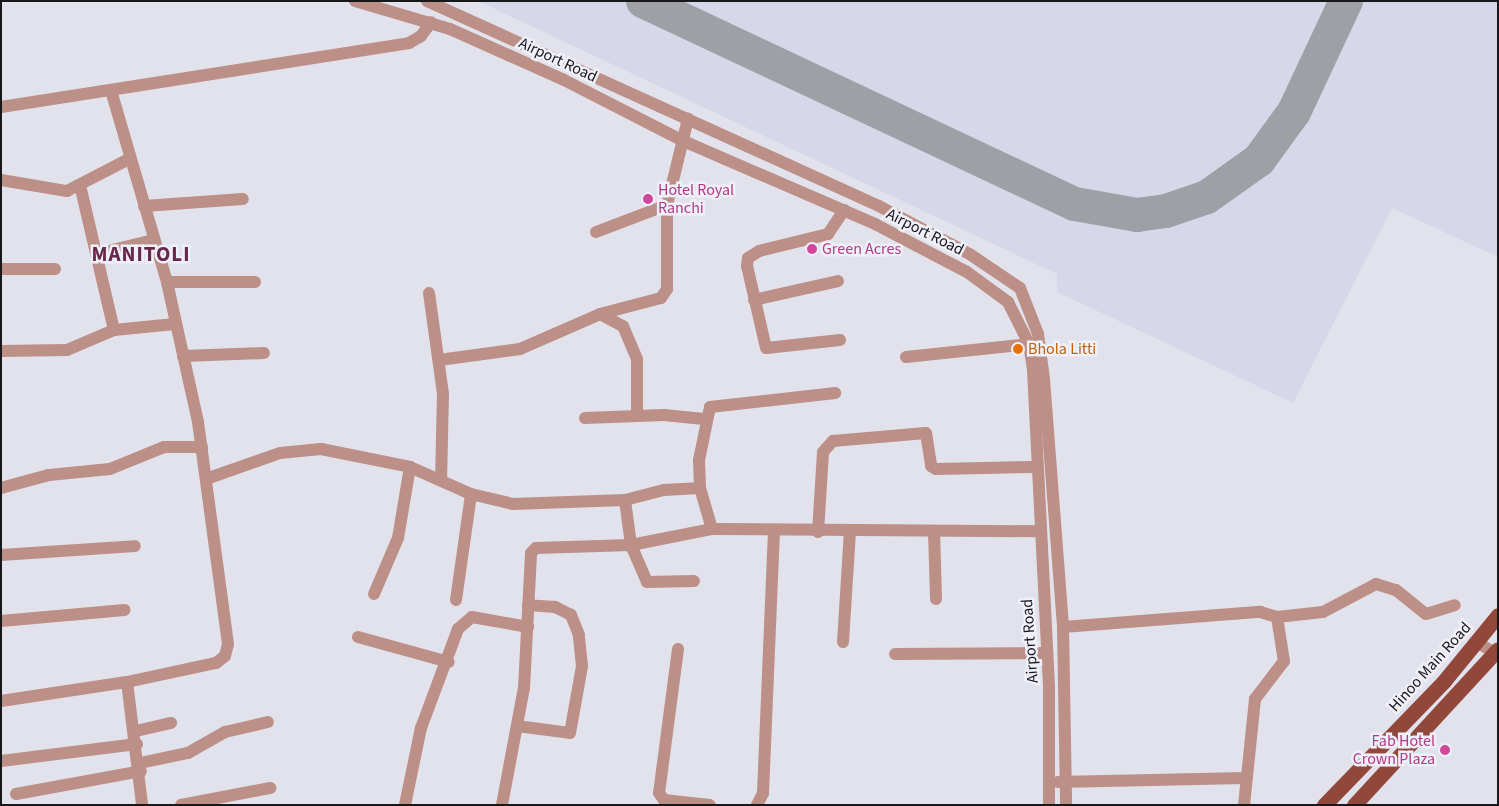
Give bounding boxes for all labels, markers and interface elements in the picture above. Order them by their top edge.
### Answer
street label: Airport Road [516,34,600,86]
place label: Hotel Royal Ranchi [658,180,734,218]
marker: Hotel Royal Ranchi [642,193,654,205]
street label: Airport Road [883,204,967,260]
place label: Green Acres [822,239,901,259]
district label: MANITOLI [91,241,191,267]
marker: Green Acres [806,243,818,255]
place label: Bhola Litti [1028,339,1096,359]
marker: Bhola Litti [1012,343,1024,355]
street label: Airport Road [1017,598,1043,684]
street label: Hinoo Main Road [1385,618,1475,716]
place label: Fab Hotel Crown Plaza [1353,731,1435,769]
marker: Fab Hotel Crown Plaza [1439,744,1451,756]

